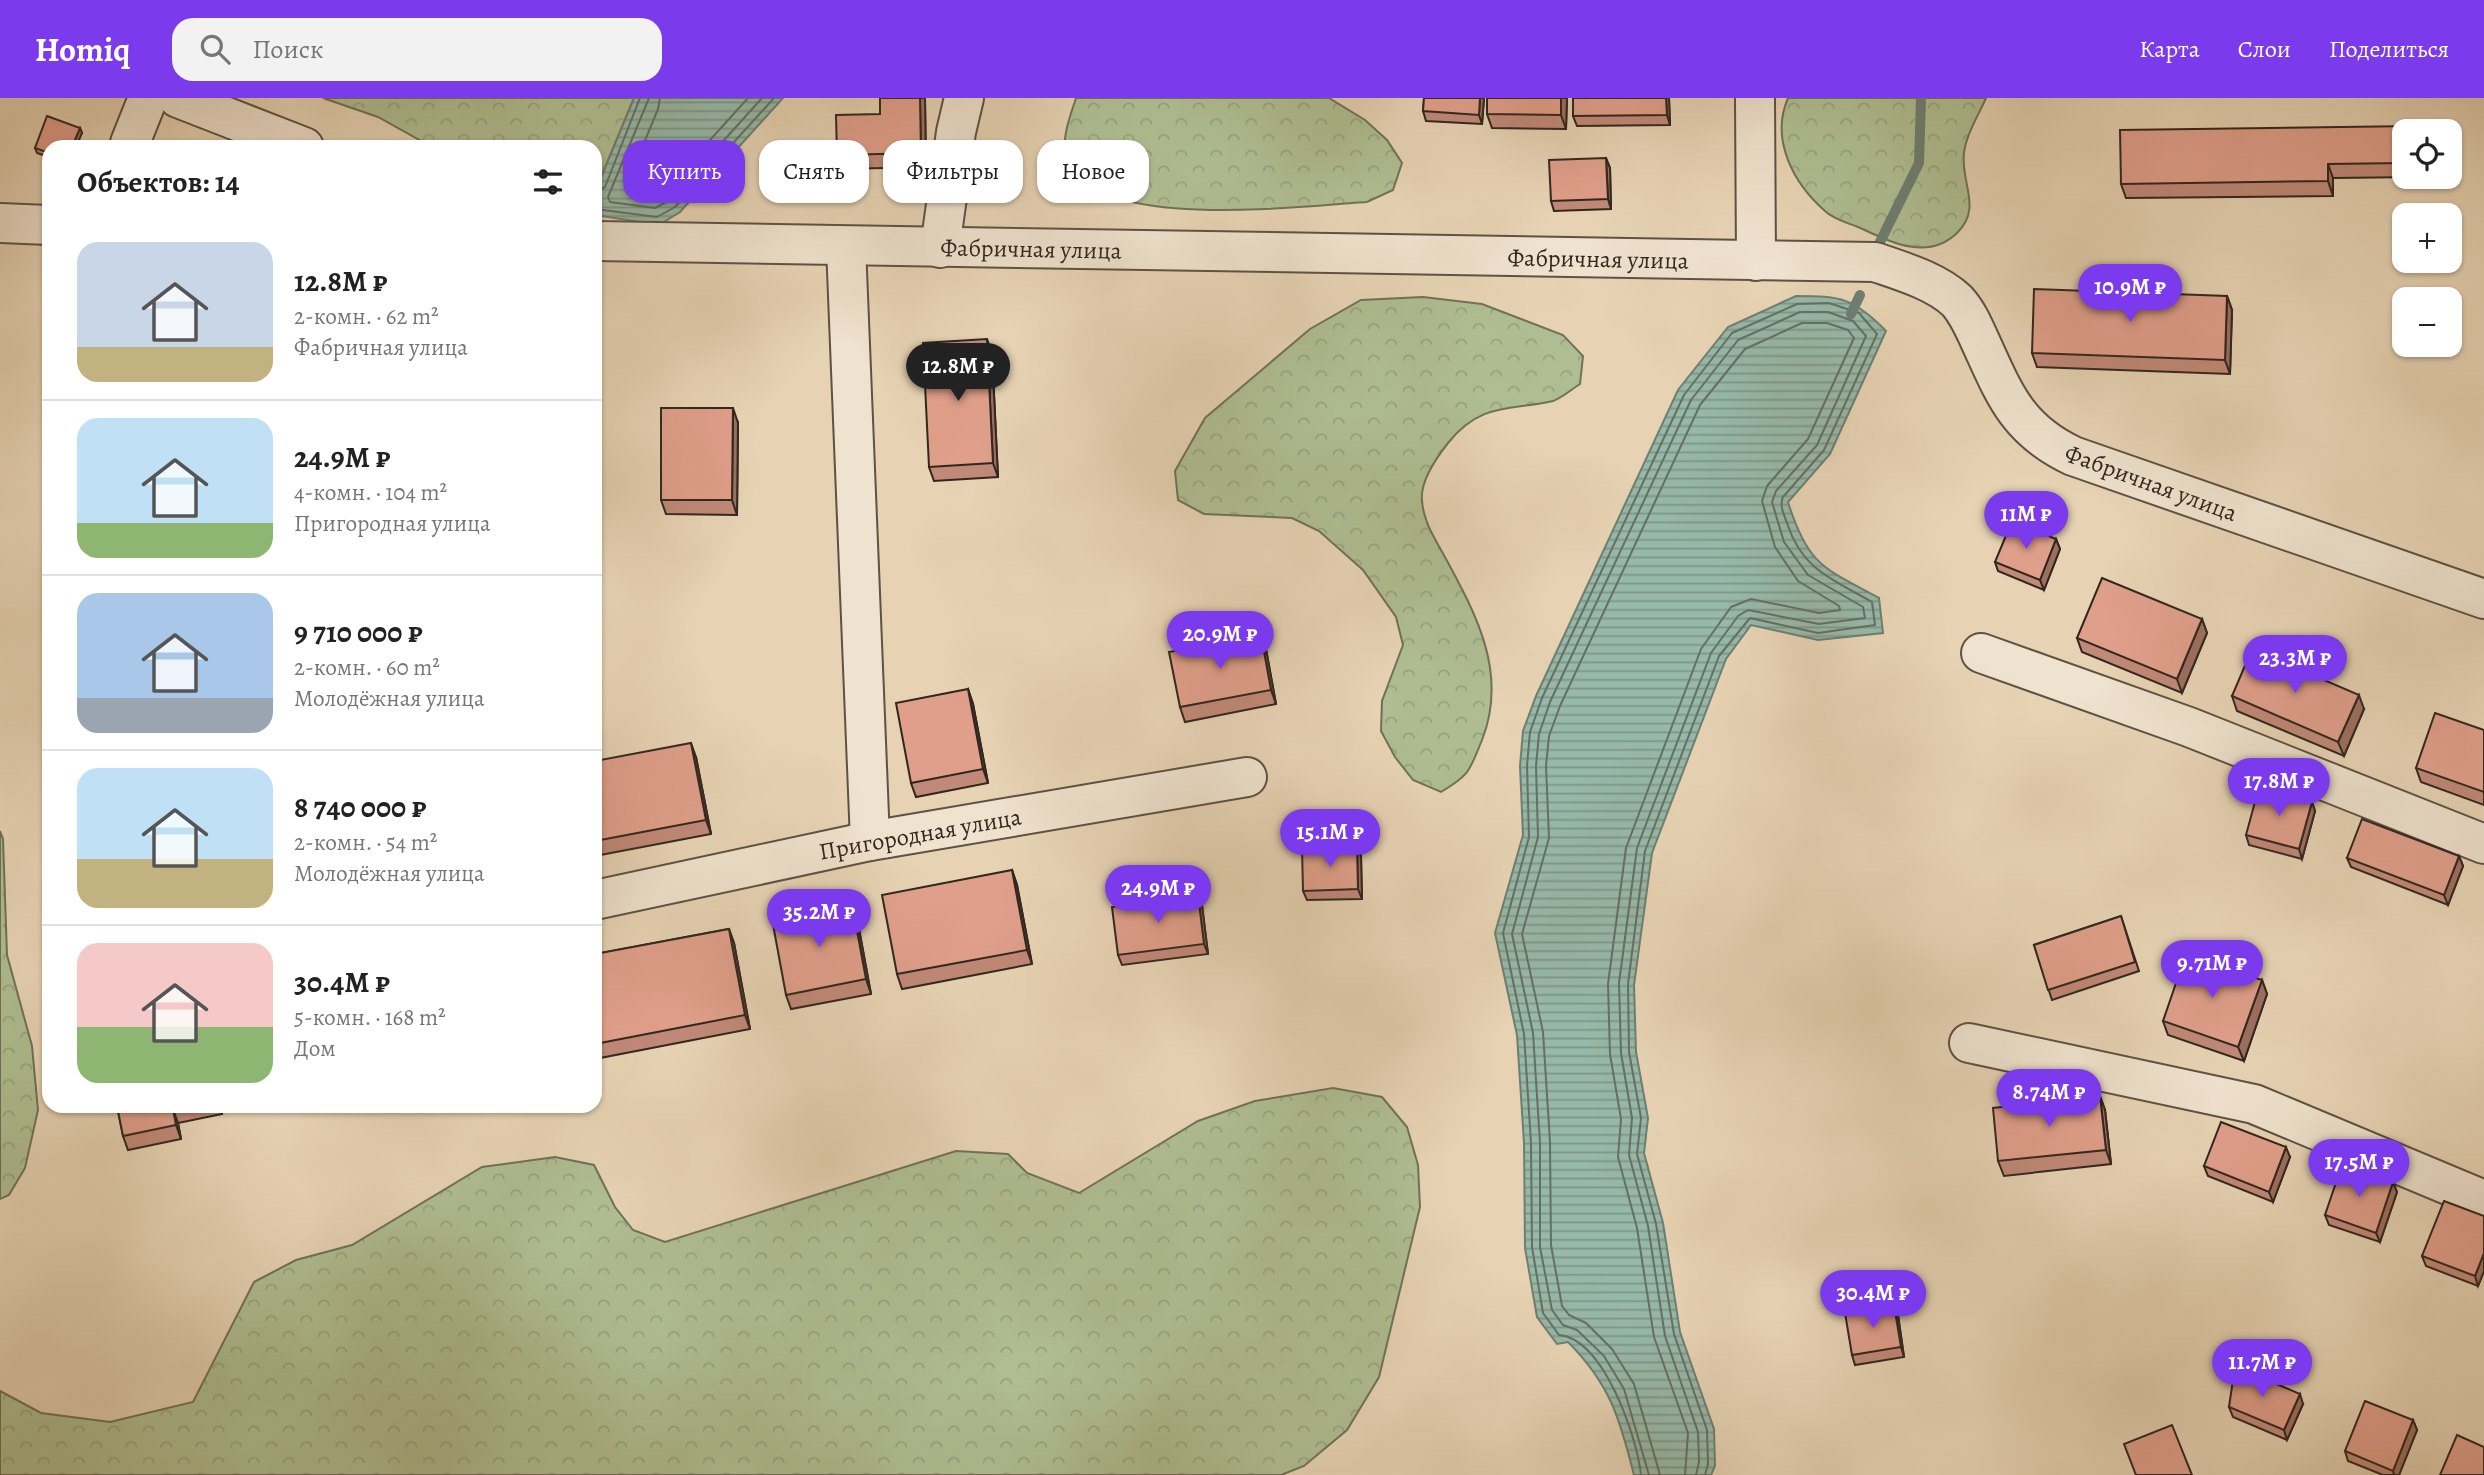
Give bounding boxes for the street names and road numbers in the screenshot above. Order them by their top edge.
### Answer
street label: Фабричная улица [940,231,1122,267]
street label: Фабричная улица [1507,241,1689,277]
street label: Фабричная улица [2060,437,2242,529]
street label: Пригородная улица [816,800,1024,868]

